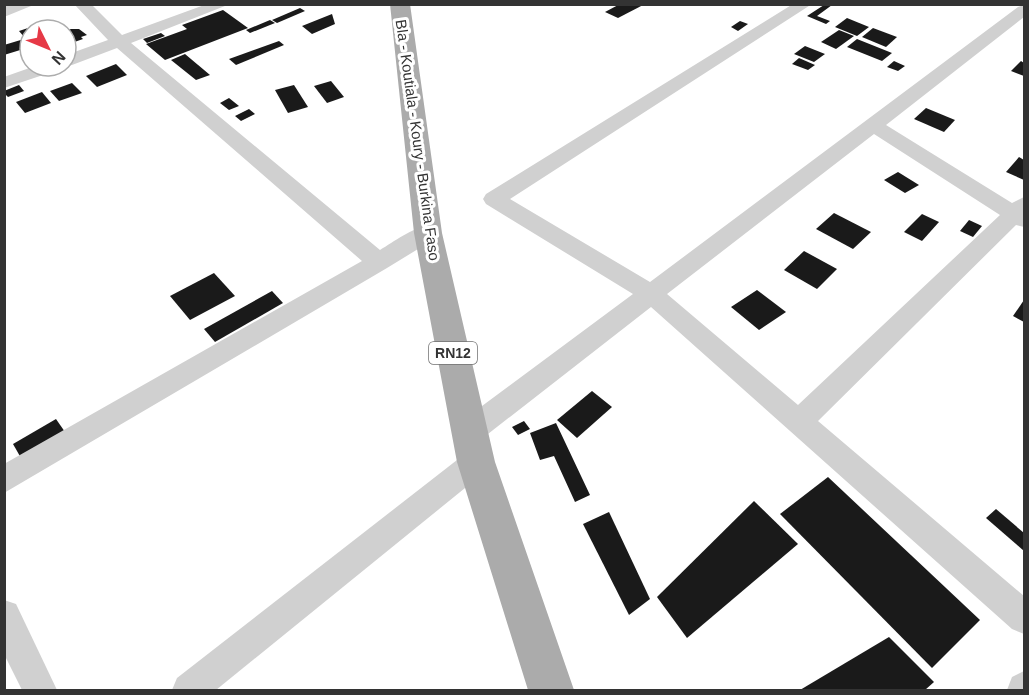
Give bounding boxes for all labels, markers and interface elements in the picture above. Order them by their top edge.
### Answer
north arrow [18,18,78,78]
street label: Bla - Koutiala - Koury - Burkina Faso [393,18,443,262]
text: N [48,48,69,68]
road number: RN12 [429,342,477,364]

